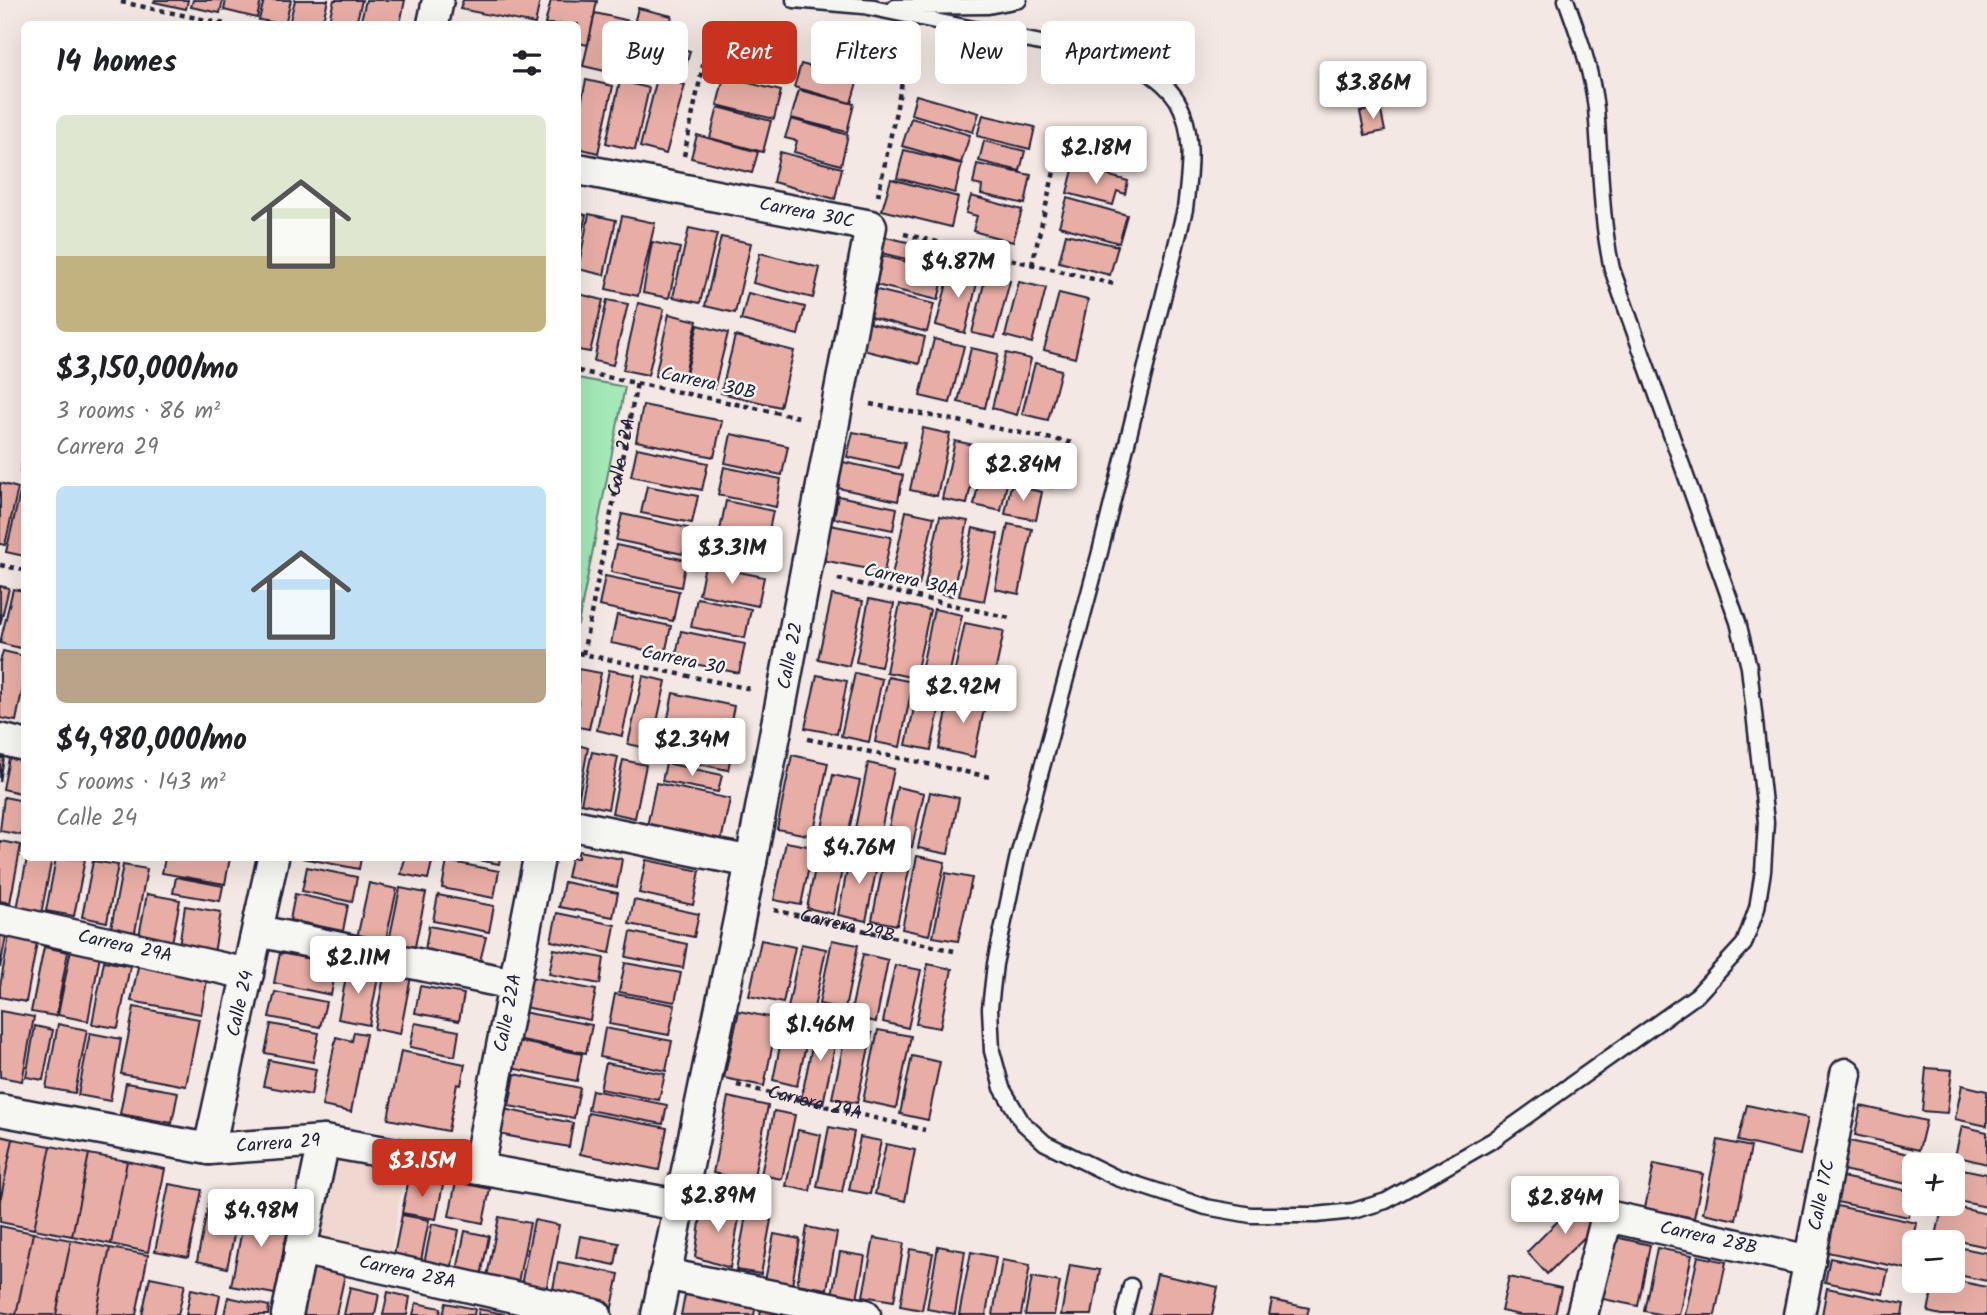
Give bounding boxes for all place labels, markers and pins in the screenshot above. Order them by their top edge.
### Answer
pin: $3.86M [1316,61,1430,121]
pin: $2.18M [1039,127,1153,186]
pin: $4.87M [901,240,1015,300]
pin: $2.84M [966,444,1080,503]
pin: $3.31M [675,526,789,586]
pin: $2.92M [906,666,1020,725]
pin: $2.34M [635,718,749,778]
pin: $4.76M [802,826,916,886]
pin: $2.11M [301,936,415,996]
pin: $1.46M [763,1004,877,1063]
pin: $3.15M [365,1140,479,1199]
pin: $2.89M [661,1174,775,1234]
pin: $2.84M [1508,1176,1622,1236]
pin: $4.98M [204,1190,318,1249]

